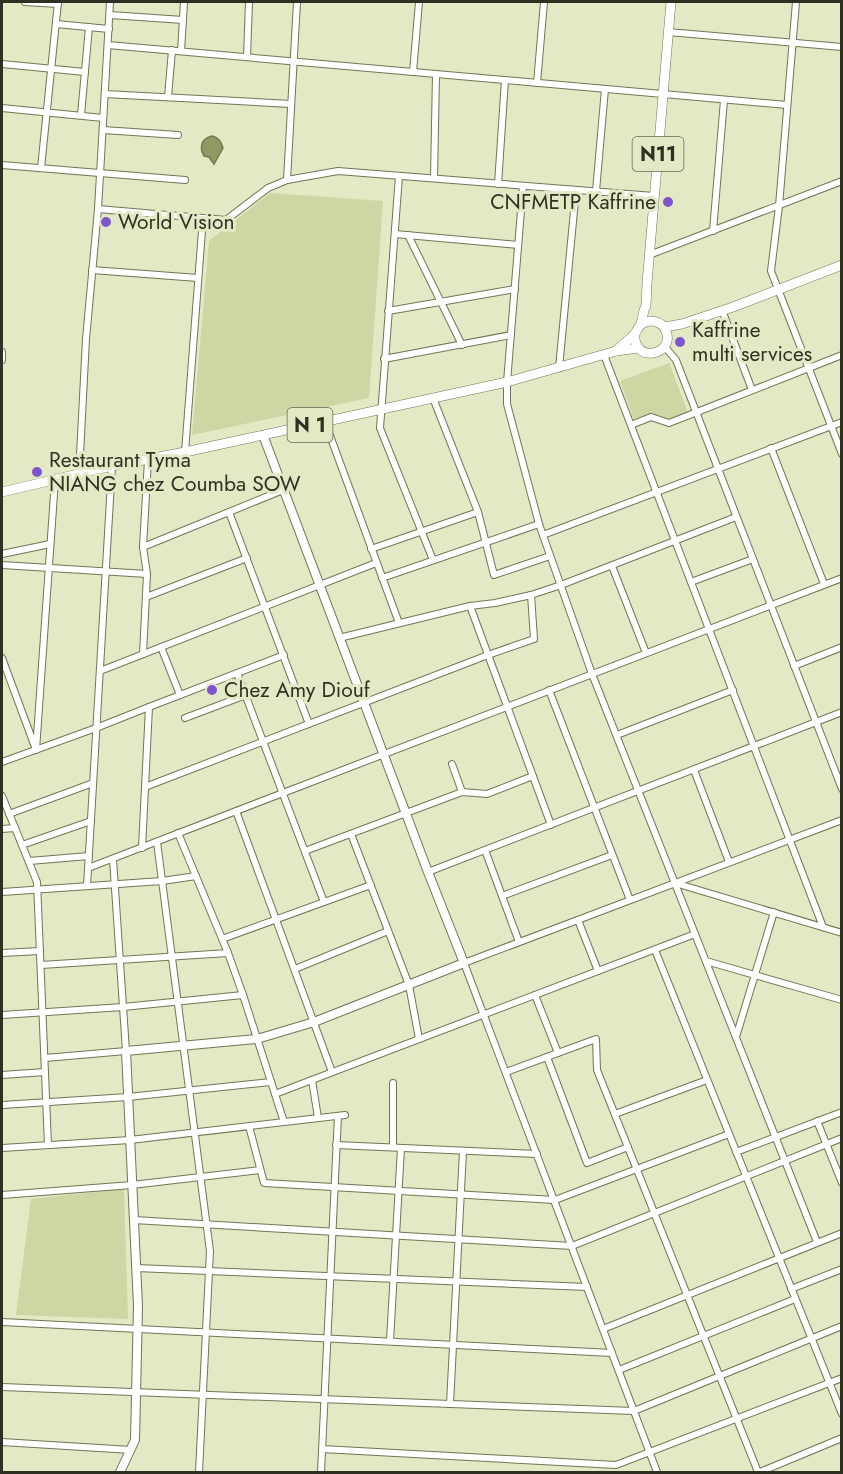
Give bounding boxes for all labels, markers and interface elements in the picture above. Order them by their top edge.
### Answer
road number: N11 [632,137,684,171]
place label: CNFMETP Kaffrine [490,187,656,217]
marker: CNFMETP Kaffrine [661,195,675,209]
place label: World Vision [118,207,235,237]
marker: World Vision [99,215,113,229]
place label: Kaffrine multi services [692,315,812,369]
marker: Kaffrine multi services [673,335,687,349]
road number: N 1 [288,408,332,442]
place label: Restaurant Tyma NIANG chez Coumba SOW [49,445,301,499]
marker: Restaurant Tyma NIANG chez Coumba SOW [30,465,44,479]
place label: Chez Amy Diouf [224,675,371,705]
marker: Chez Amy Diouf [205,683,219,697]

